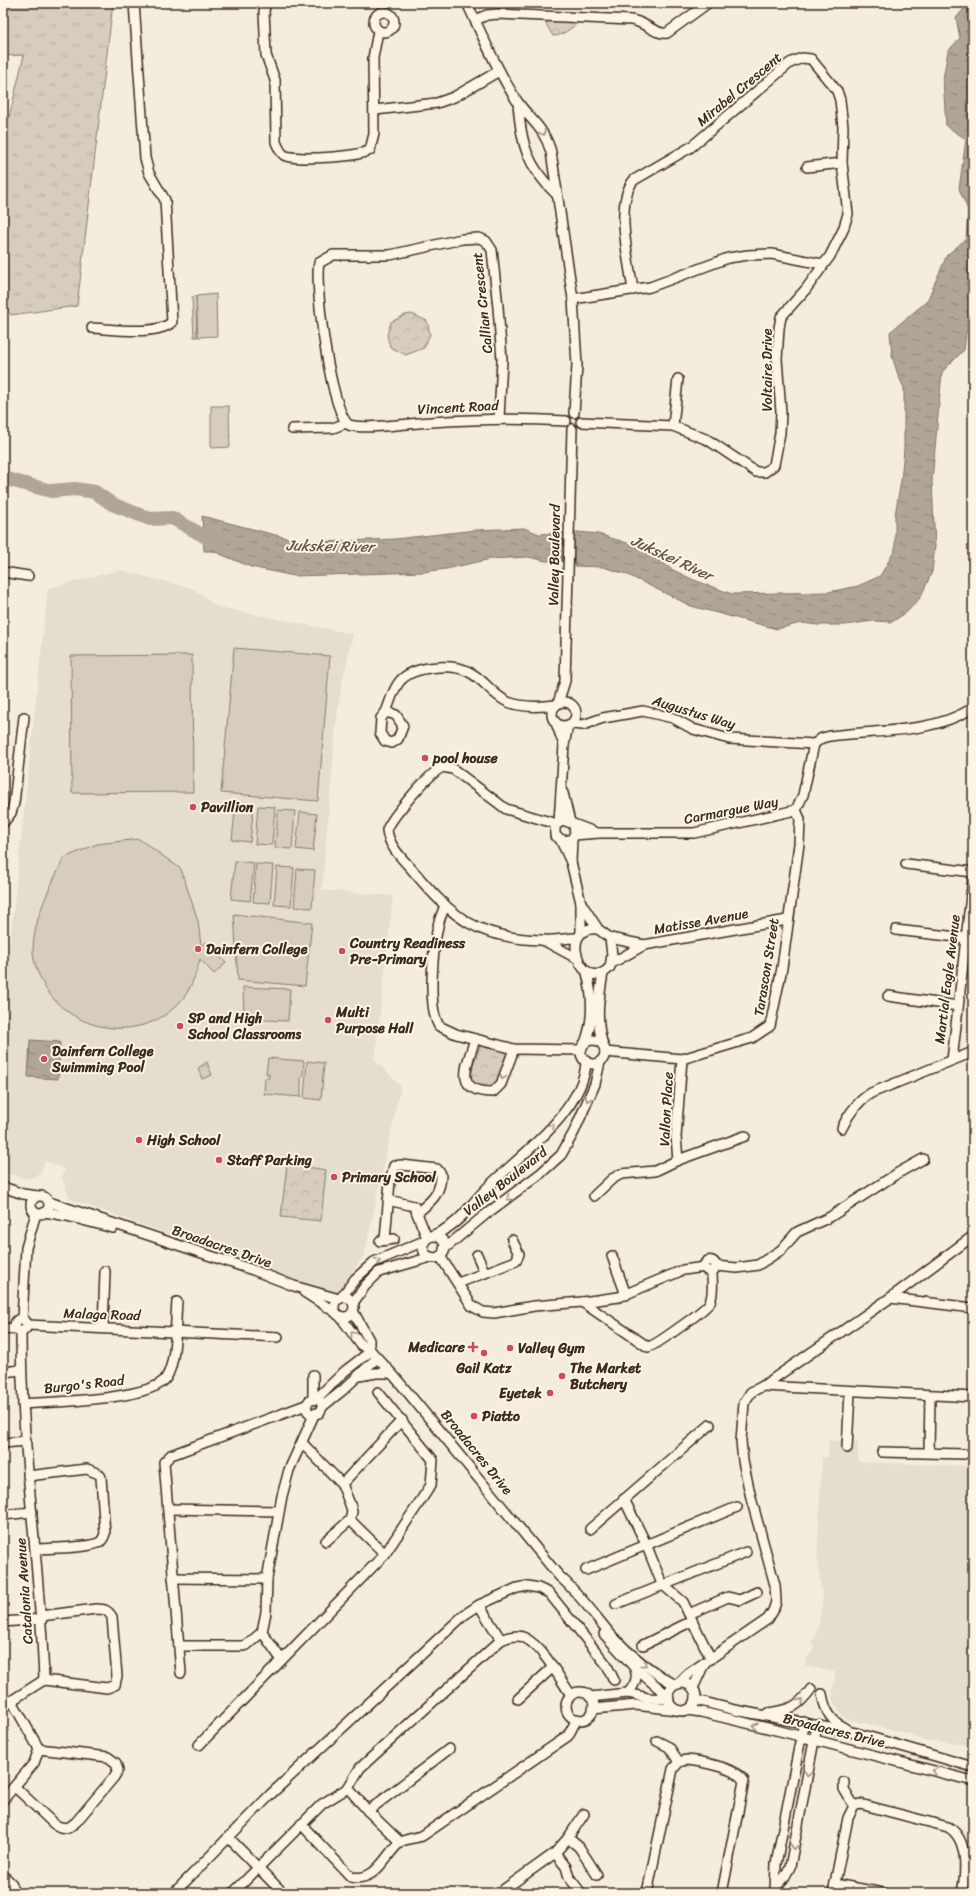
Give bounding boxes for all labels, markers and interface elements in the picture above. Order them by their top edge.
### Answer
street label: Mirabel Crescent [691,46,788,133]
one-way arrow [538,129,546,136]
street label: Callian Crescent [465,251,500,355]
street label: Voltaire Drive [755,328,780,412]
street label: Vincent Road [417,393,501,422]
street label: Valley Boulevard [541,502,568,606]
water label: Jukskei River [627,528,720,590]
water label: Jukskei River [286,532,377,560]
street label: Augustus Way [648,688,739,737]
place label: pool house [432,746,498,771]
marker: pool house [420,753,430,763]
street label: Carmargue Way [682,789,781,832]
place label: Pavillion [201,795,254,820]
marker: Pavillion [188,802,198,812]
street label: Matisse Avenue [652,901,751,942]
street label: Martial Eagle Avenue [927,913,968,1045]
street label: Tarascon Street [746,916,787,1018]
place label: Country Readiness Pre-Primary [349,931,466,972]
place label: Dainfern College [206,937,308,962]
marker: Dainfern College [193,944,203,954]
marker: Country Readiness Pre-Primary [337,946,347,956]
place label: Multi Purpose Hall [335,1000,414,1041]
place label: SP and High School Classrooms [187,1006,302,1047]
marker: Multi Purpose Hall [323,1015,333,1025]
marker: SP and High School Classrooms [175,1021,185,1031]
place label: Dainfern College Swimming Pool [51,1039,154,1080]
marker: Dainfern College Swimming Pool [39,1054,49,1064]
street label: Vallon Place [652,1071,681,1147]
one-way arrow [499,1074,508,1081]
one-way arrow [585,1095,593,1102]
one-way arrow [547,1124,554,1131]
place label: High School [146,1128,221,1153]
marker: High School [134,1135,144,1145]
street label: Valley Boulevard [458,1139,554,1222]
place label: Staff Parking [226,1148,313,1173]
marker: Staff Parking [214,1155,224,1165]
place label: Primary School [342,1165,437,1190]
marker: Primary School [329,1172,339,1182]
one-way arrow [506,1193,513,1200]
street label: Broadacres Drive [168,1218,275,1275]
one-way arrow [374,1258,381,1265]
street label: Malaga Road [63,1301,143,1328]
one-way arrow [351,1332,358,1339]
place label: Medicare [407,1335,466,1360]
place label: Valley Gym [518,1336,585,1361]
marker: Medicare [468,1342,478,1352]
marker: Valley Gym [505,1343,515,1353]
marker: Gail Katz [479,1348,489,1358]
place label: Gail Katz [455,1356,512,1381]
place label: The Market Butchery [570,1356,642,1397]
street label: Burgo's Road [43,1368,127,1401]
marker: The Market Butchery [557,1371,567,1381]
place label: Eyetek [499,1381,543,1406]
marker: Eyetek [545,1388,555,1398]
street label: Broadacres Drive [434,1404,519,1501]
place label: Piatto [482,1404,520,1429]
marker: Piatto [469,1411,479,1421]
street label: Catalonia Avenue [8,1537,41,1645]
one-way arrow [640,1660,647,1667]
one-way arrow [797,1698,804,1706]
street label: Broadacres Drive [780,1706,888,1755]
one-way arrow [752,1722,759,1730]
one-way arrow [932,1767,939,1776]
one-way arrow [805,1771,813,1777]
one-way arrow [791,1844,799,1850]

